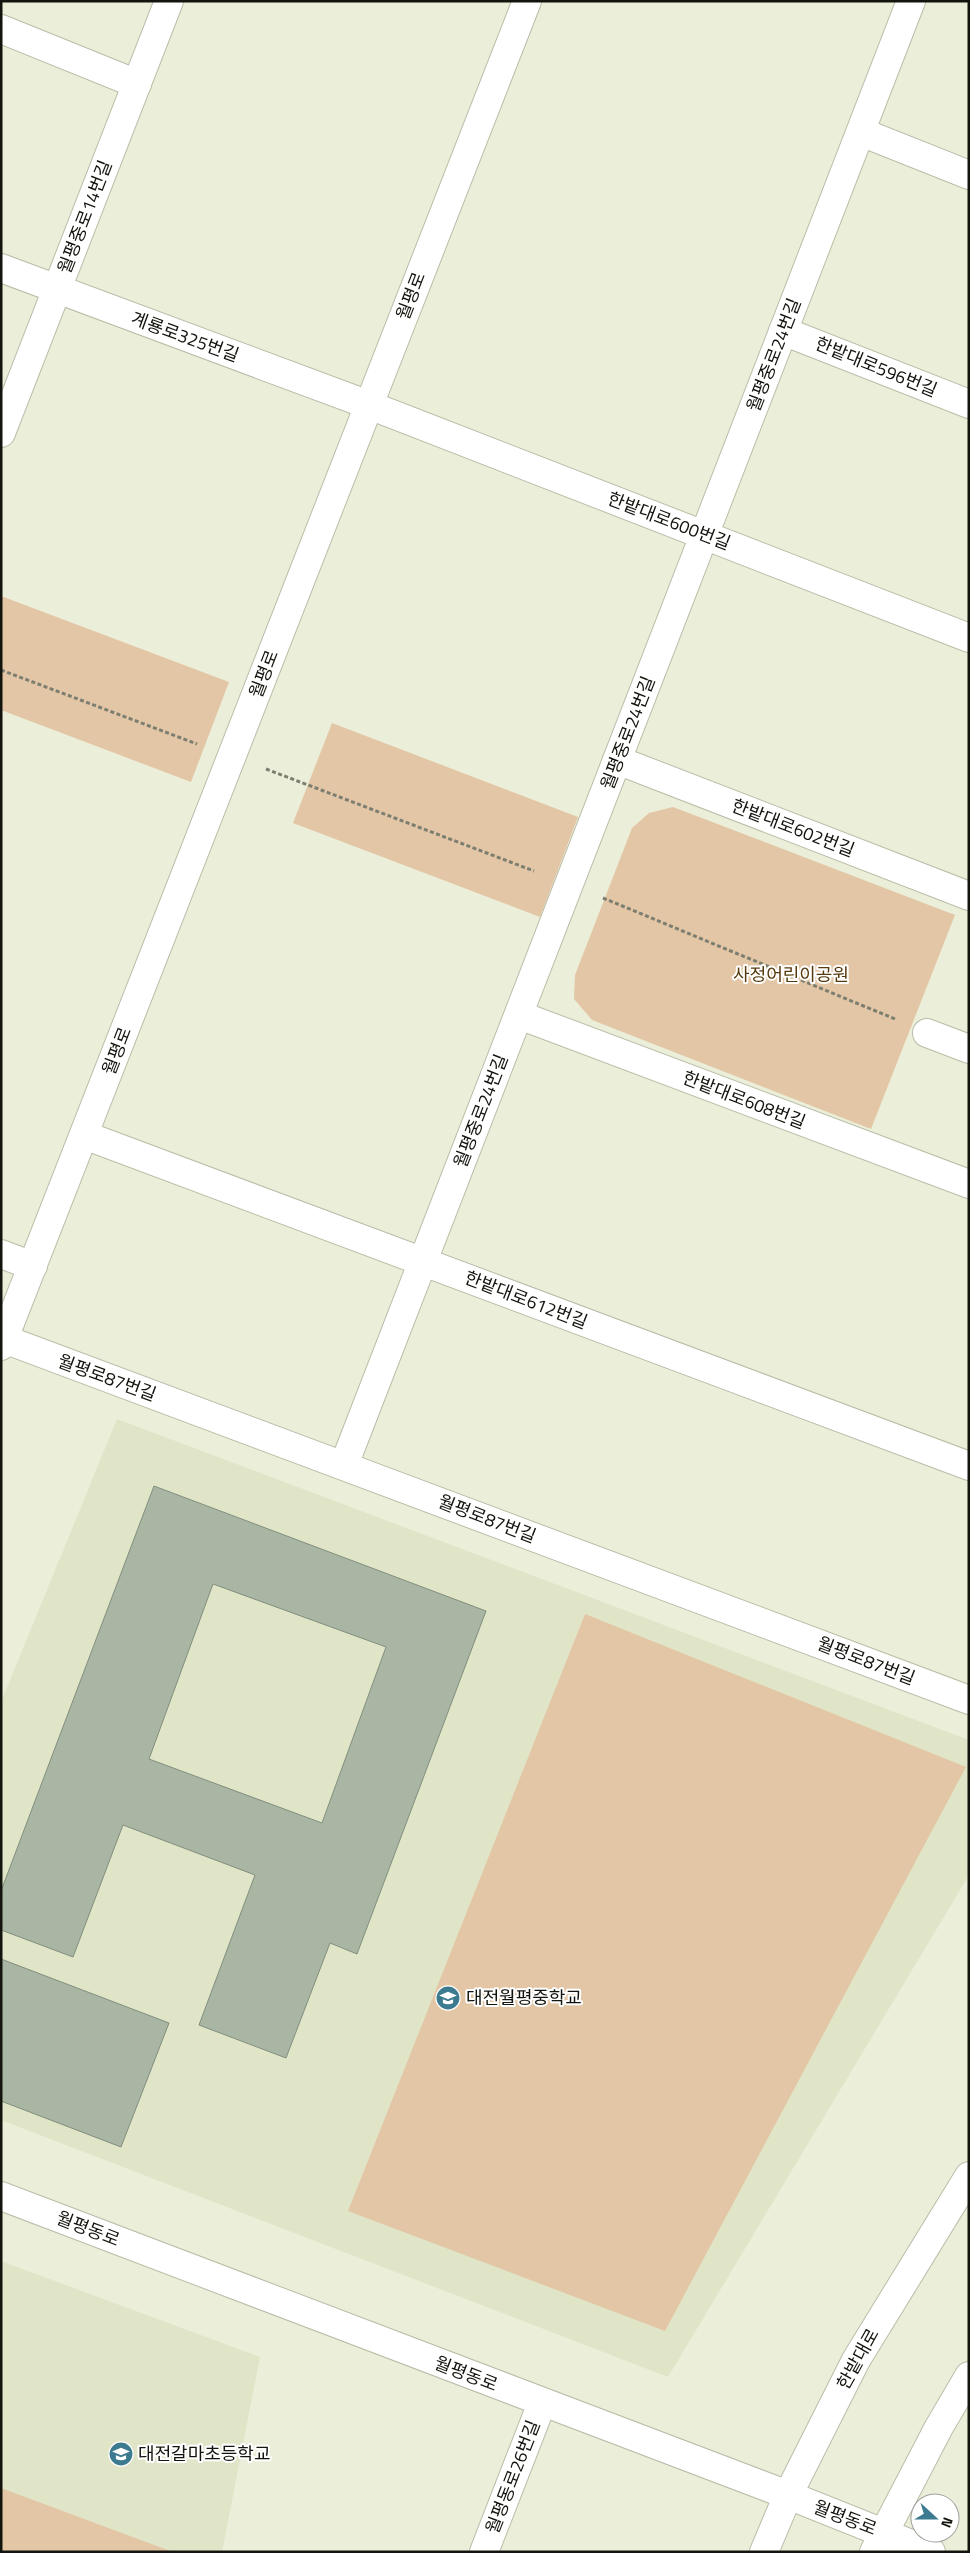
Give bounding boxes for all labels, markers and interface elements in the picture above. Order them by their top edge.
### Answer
street label: 월평중로14번길 [51,156,119,277]
street label: 월평로 [389,268,432,324]
street label: 월평중로24번길 [740,294,808,415]
street label: 계룡로325번길 [127,305,243,369]
street label: 한밭대로596번길 [811,330,941,403]
street label: 한밭대로600번길 [604,485,735,556]
street label: 월평로 [242,646,285,702]
street label: 월평중로24번길 [594,672,662,793]
street label: 한밭대로602번길 [728,792,859,863]
park label: 사정어린이공원 [733,961,849,988]
street label: 월평로 [95,1023,138,1079]
street label: 월평중로24번길 [447,1050,515,1171]
street label: 한밭대로608번길 [679,1064,810,1135]
street label: 한밭대로612번길 [461,1264,592,1335]
street label: 월평로87번길 [54,1347,160,1408]
street label: 월평로87번길 [434,1487,540,1550]
street label: 월평로87번길 [813,1629,919,1692]
place label: 대전월평중학교 [466,1984,582,2011]
school or university icon: 대전월평중학교 [435,1985,461,2011]
street label: 월평동로 [52,2204,124,2253]
street label: 한밭대로 [830,2323,885,2394]
street label: 월평동로 [430,2349,502,2398]
street label: 월평동로26번길 [479,2416,547,2537]
place label: 대전갈마초등학교 [138,2440,270,2467]
school or university icon: 대전갈마초등학교 [108,2441,134,2467]
street label: 월평동로 [809,2493,881,2542]
north arrow [910,2493,960,2543]
text: N [936,2515,959,2531]

